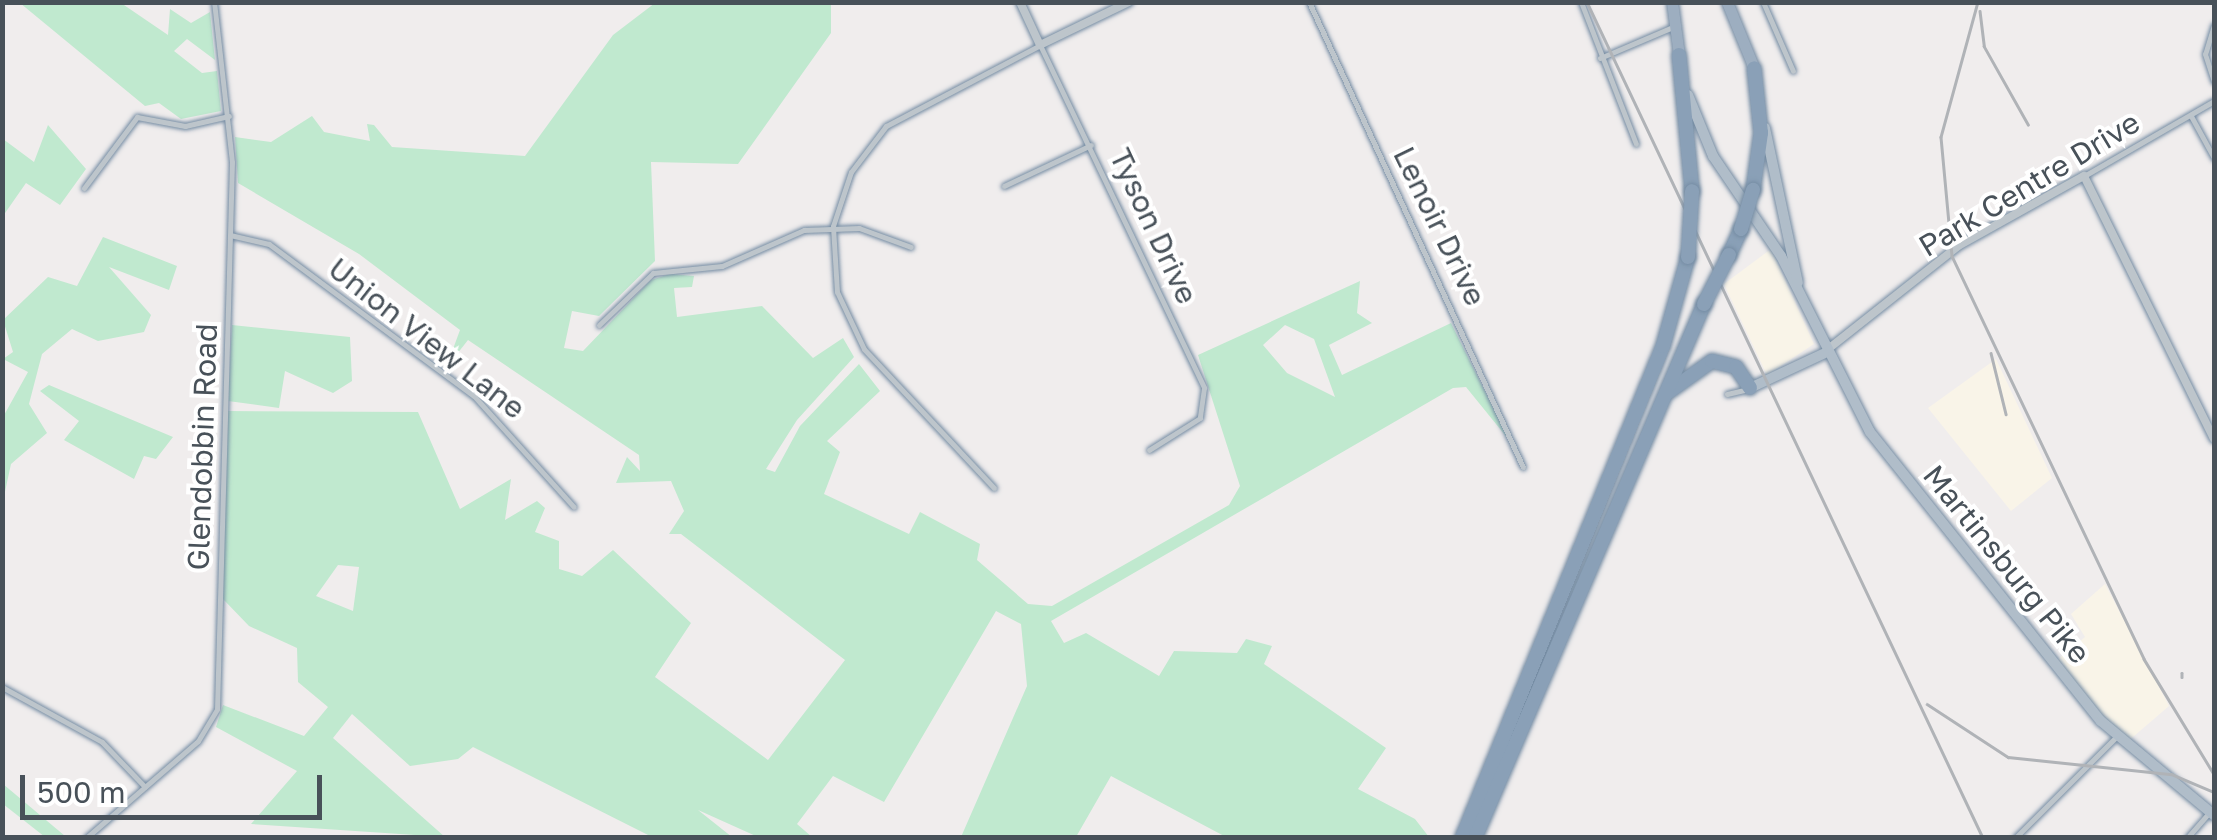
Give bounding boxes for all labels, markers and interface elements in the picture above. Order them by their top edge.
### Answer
street label: Park Centre Drive [1912,104,2146,264]
street label: Lenoir Drive [1386,141,1494,311]
street label: Tyson Drive [1102,143,1206,309]
street label: Union View Lane [322,250,532,426]
street label: Glendobbin Road [180,323,224,571]
street label: Martinsburg Pike [1916,458,2098,670]
scale bar [25,755,328,817]
text: 500 m [37,774,126,810]

